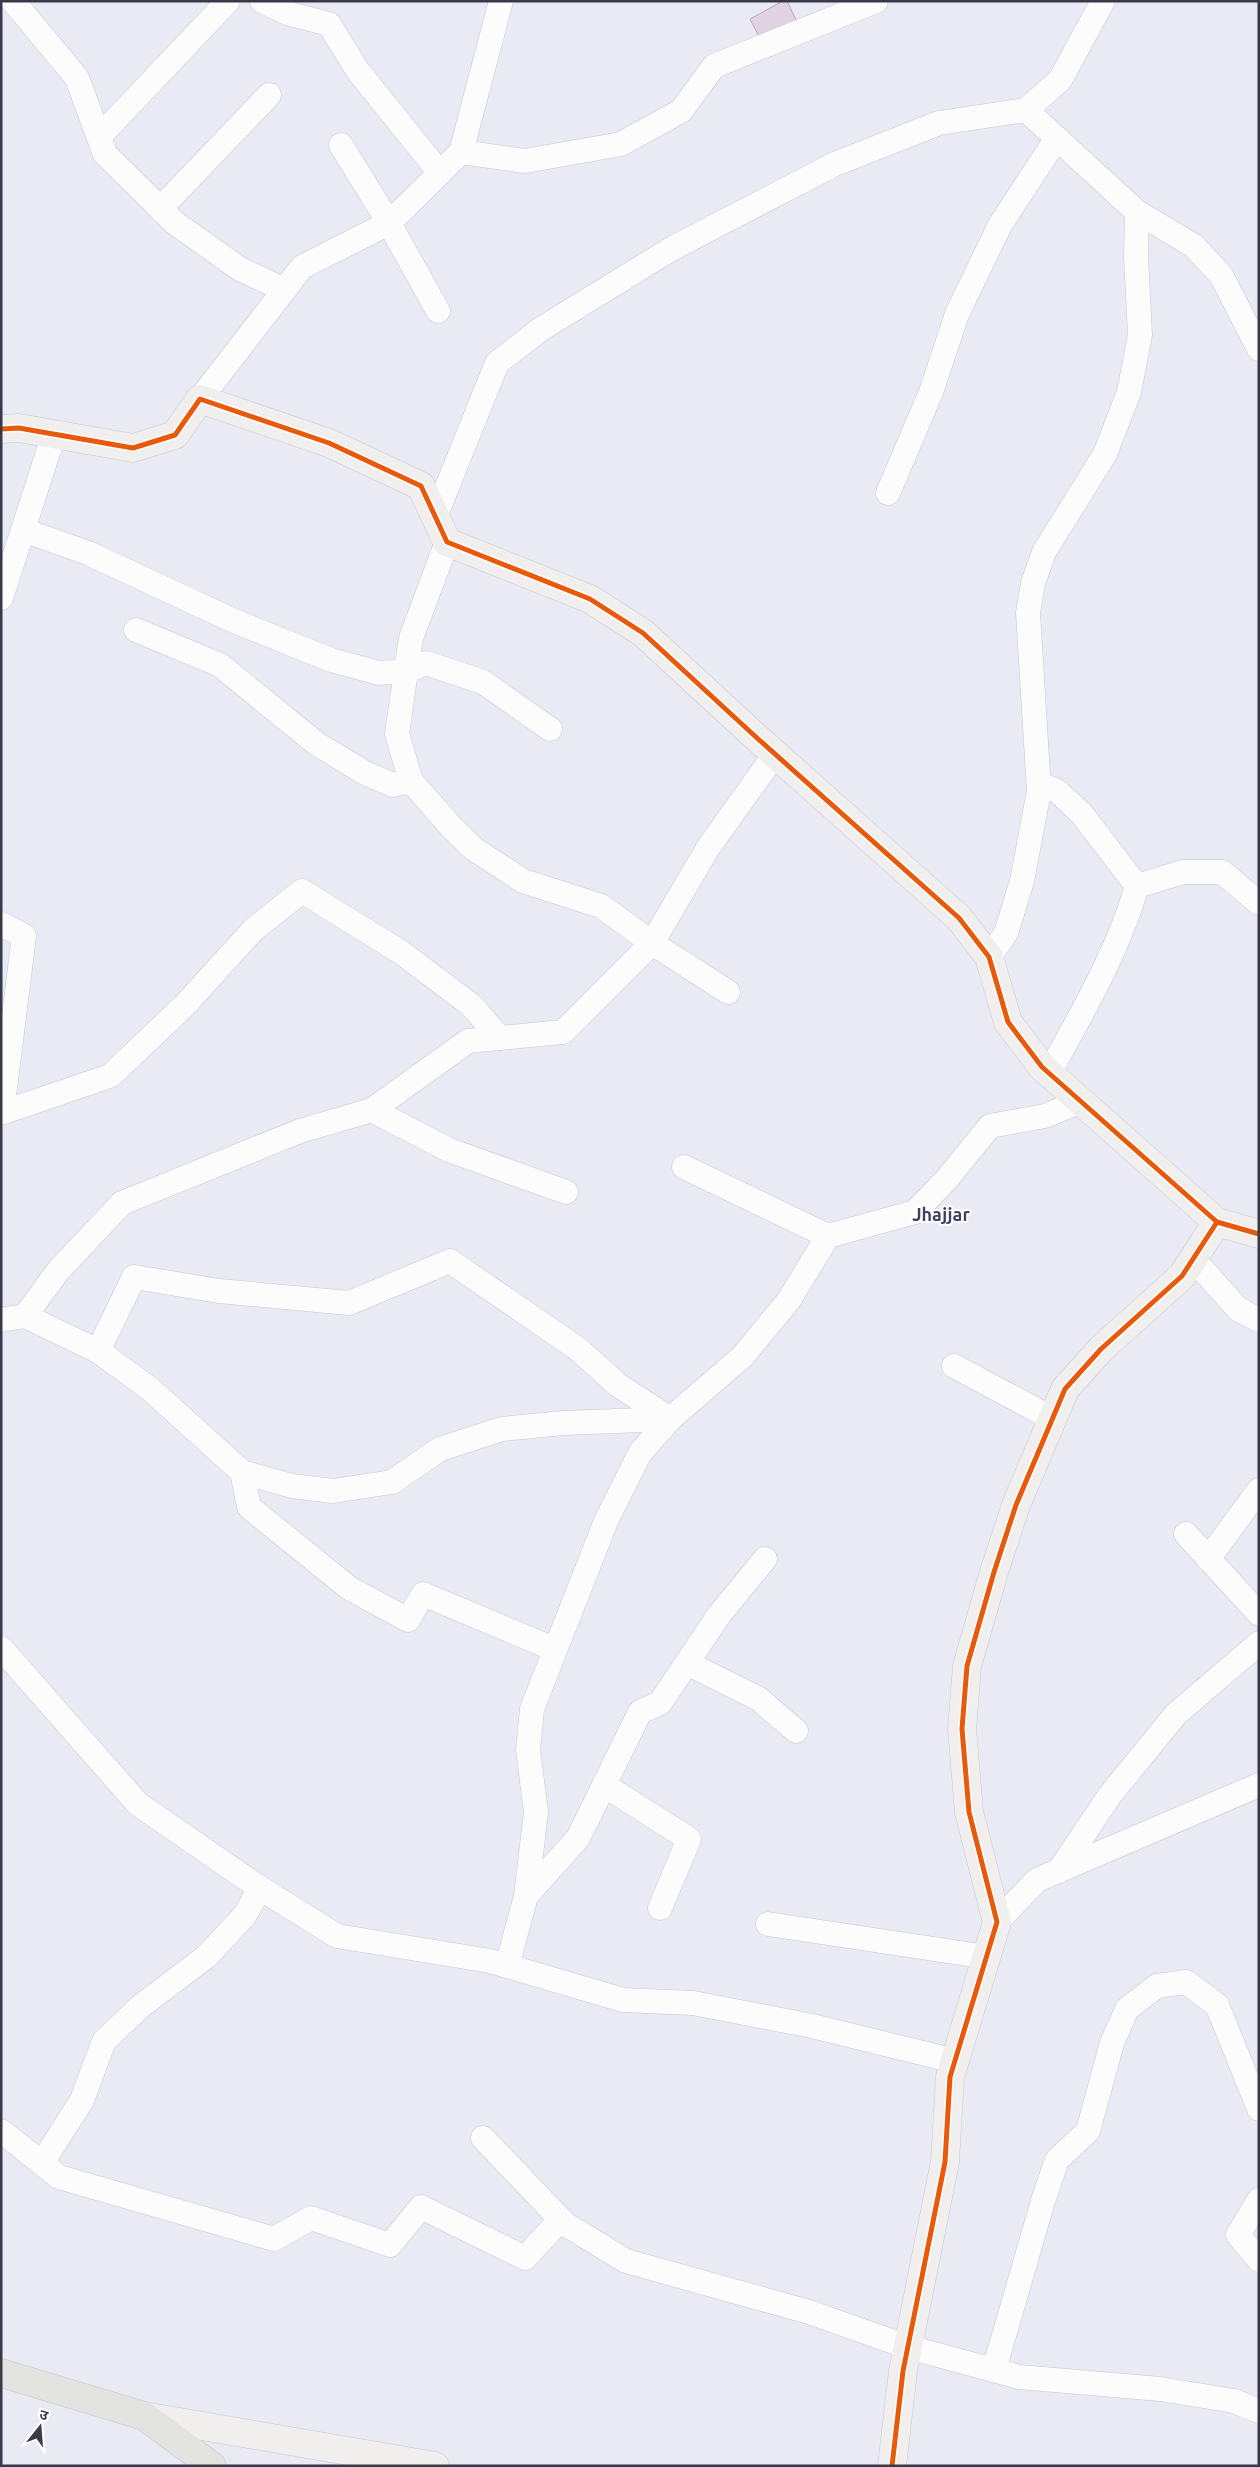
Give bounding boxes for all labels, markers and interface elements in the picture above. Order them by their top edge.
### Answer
district label: Jhajjar [912,1204,970,1224]
north arrow [15,2402,65,2452]
text: उ [38,2406,51,2424]

